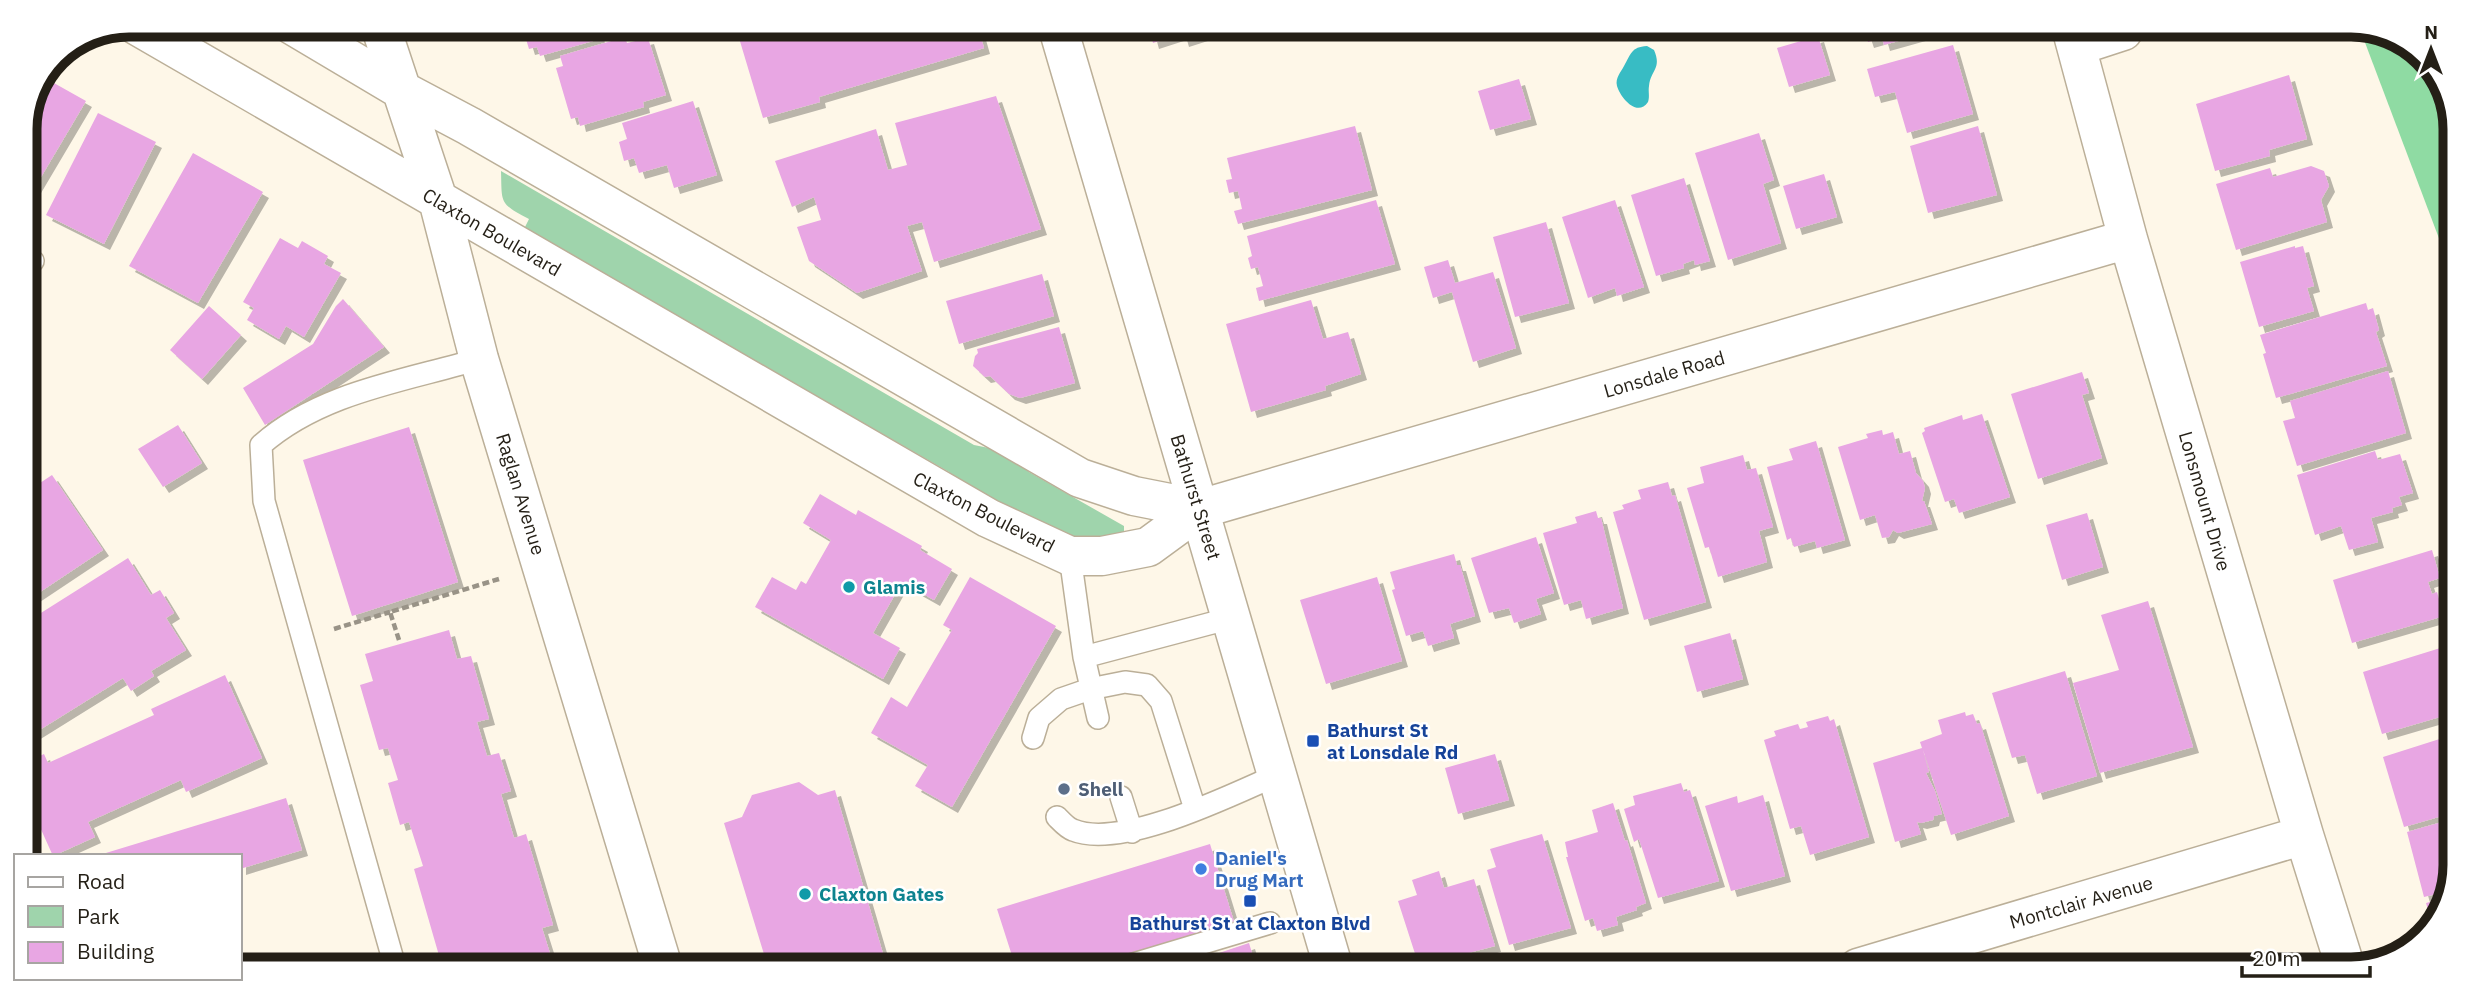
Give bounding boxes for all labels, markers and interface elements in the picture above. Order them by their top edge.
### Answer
north arrow [2396,14,2466,84]
text: N [2424,20,2438,44]
street label: Claxton Boulevard [419,183,565,281]
street label: Lonsdale Road [1601,345,1727,403]
street label: Lonsmount Drive [2174,428,2236,574]
street label: Raglan Avenue [491,430,551,558]
street label: Bathurst Street [1165,431,1227,563]
street label: Claxton Boulevard [909,466,1059,558]
place label: Glamis [863,575,925,599]
marker: Glamis [841,579,857,595]
place label: Bathurst St at Lonsdale Rd [1327,718,1458,764]
marker: Bathurst St at Lonsdale Rd [1305,733,1321,749]
place label: Shell [1078,777,1123,801]
marker: Shell [1056,781,1072,797]
place label: Daniel's Drug Mart [1215,846,1304,892]
legend [14,854,242,980]
marker: Daniel's Drug Mart [1193,861,1209,877]
text: Road [77,867,125,895]
street label: Montclair Avenue [2007,870,2155,934]
place label: Claxton Gates [819,882,944,906]
marker: Claxton Gates [797,886,813,902]
marker: Bathurst St at Claxton Blvd [1242,893,1258,909]
text: Park [77,902,120,930]
place label: Bathurst St at Claxton Blvd [1129,911,1371,935]
scale bar [2242,934,2370,978]
text: Building [77,937,154,965]
text: 20 m [2252,944,2301,972]

